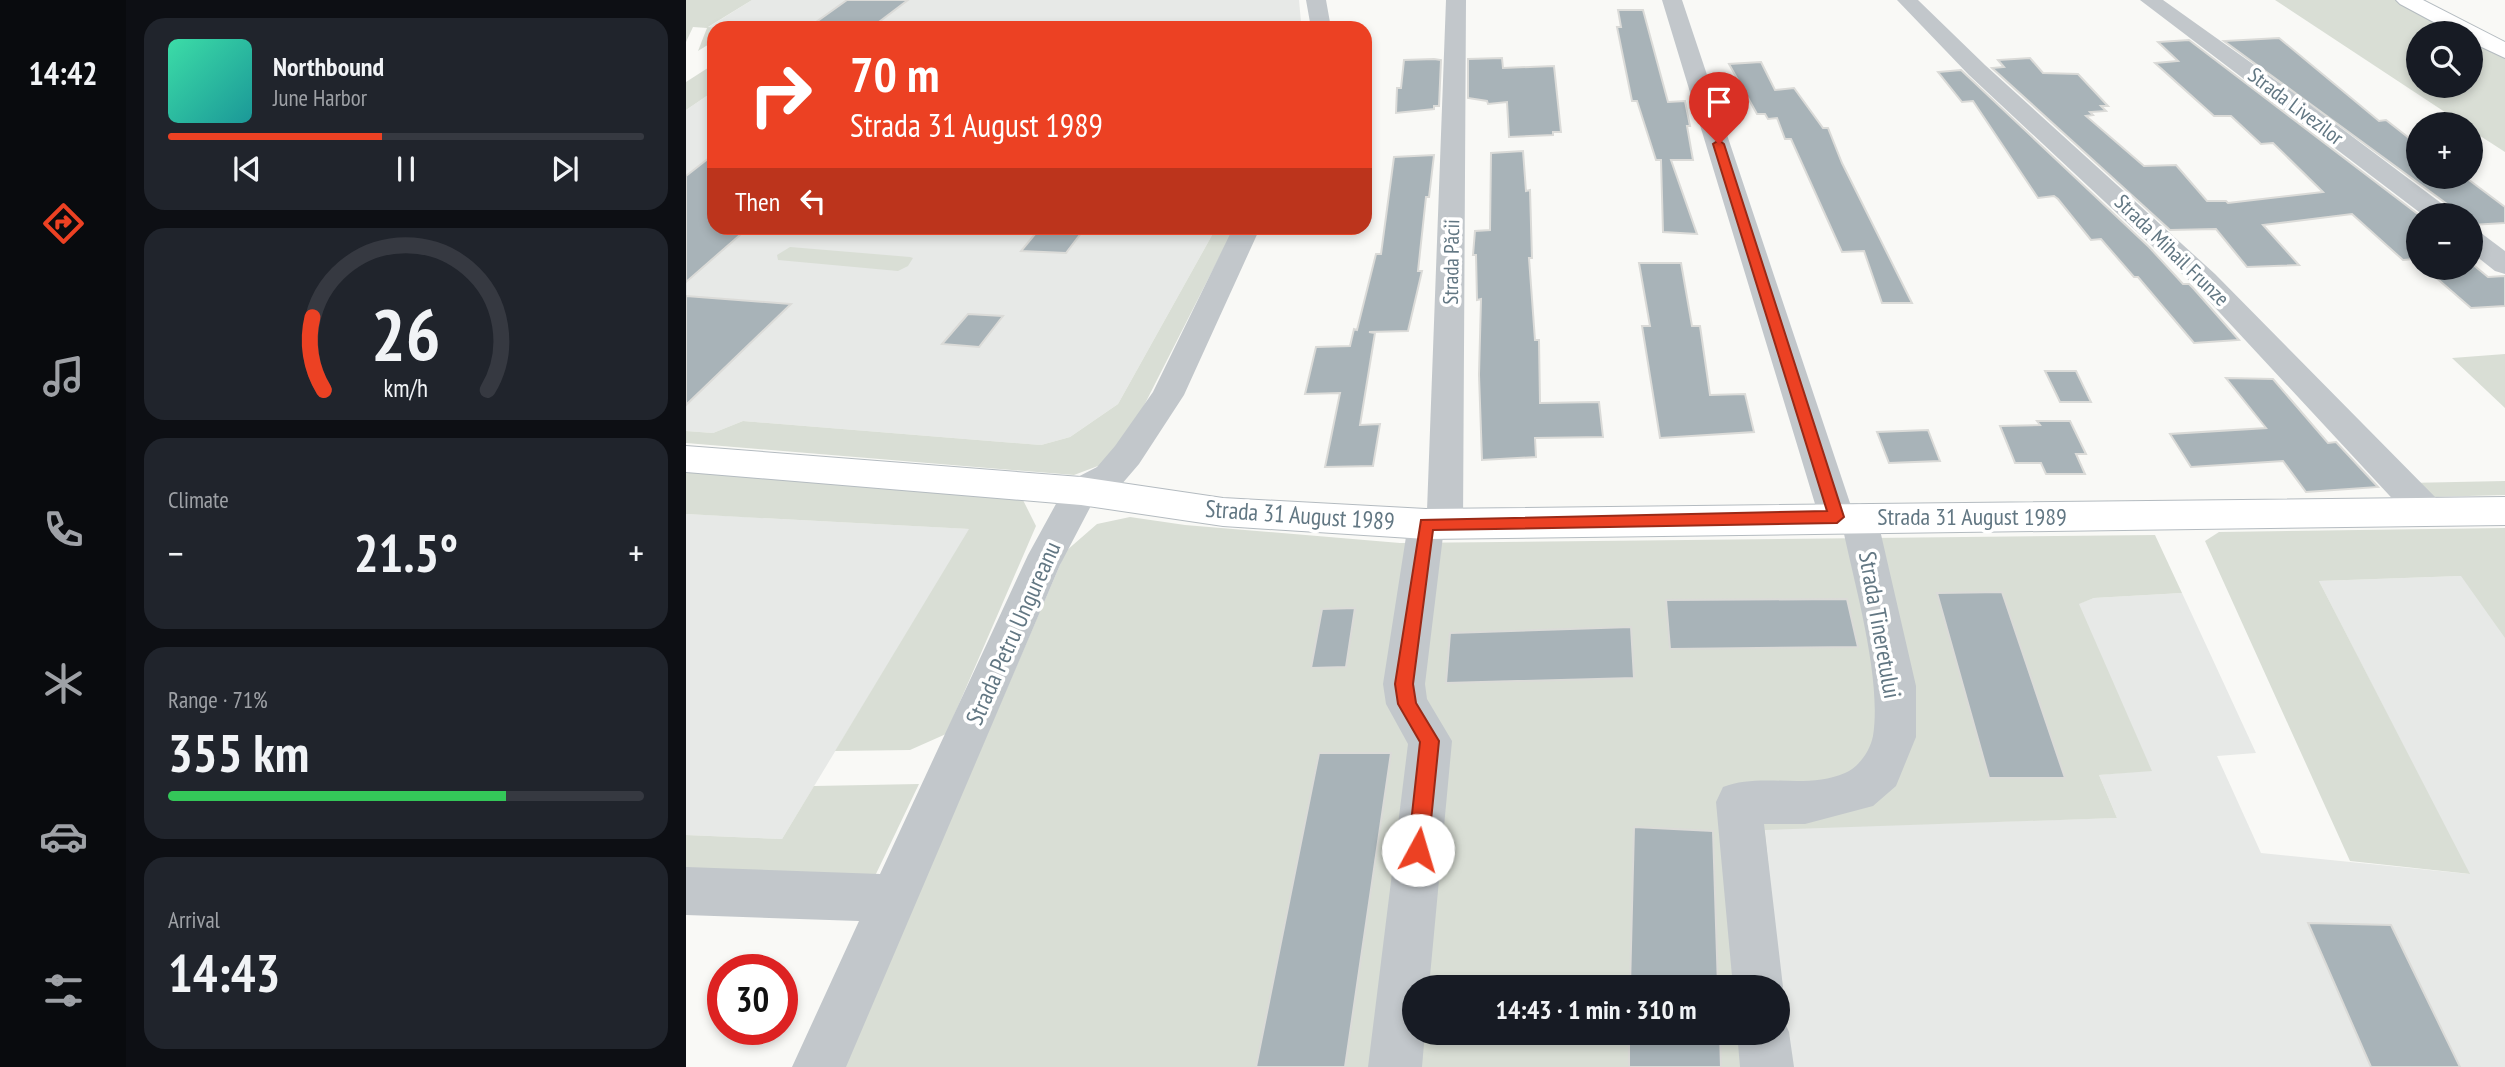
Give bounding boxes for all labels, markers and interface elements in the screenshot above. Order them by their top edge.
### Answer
map controls [2406,21,2483,280]
button: search [2406,21,2483,98]
text: 70 m [850,42,939,106]
icon: right [735,49,826,140]
text: Northbound [273,50,384,83]
text: 14:42 [28,52,98,94]
street label: Strada Livezilor [2243,61,2349,151]
pin [1689,72,1749,144]
text: June Harbor [273,83,367,112]
icon: arrive [1700,83,1738,121]
text: Strada 31 August 1989 [850,104,1103,146]
button: + [2406,112,2483,189]
icon: previous [228,150,266,188]
icon: pause [387,150,425,188]
icon: next [546,150,584,188]
icon: left [794,182,832,220]
text: Then [735,185,780,218]
street label: Strada Mihail Frunze [2109,189,2235,311]
icon: directions [39,199,88,248]
button: − [2406,203,2483,280]
street label: Strada Păcii [1437,219,1465,305]
text: 26 [371,286,441,380]
icon: music [39,352,88,401]
text: km/h [384,371,428,403]
text: Climate [168,485,229,514]
street label: Strada 31 August 1989 [1204,493,1396,537]
street label: Strada 31 August 1989 [1877,501,2067,532]
icon: phone [39,505,88,554]
text: 21.5° [354,519,458,586]
text: − [168,528,184,577]
text: + [628,528,644,577]
street label: Strada Petru Ungureanu [959,536,1067,730]
street label: Strada Tineretului [1852,549,1908,701]
icon: climate [39,659,88,708]
text: Range · 71% [168,685,268,714]
text: 355 km [168,719,309,786]
icon: car [39,812,88,861]
position arrow [1381,813,1455,887]
text: Arrival [168,905,220,934]
text: 14:43 [168,939,280,1006]
speed limit sign: 30 [707,954,798,1045]
icon: filters [39,966,88,1015]
text: 14:43 · 1 min · 310 m [1496,993,1696,1026]

